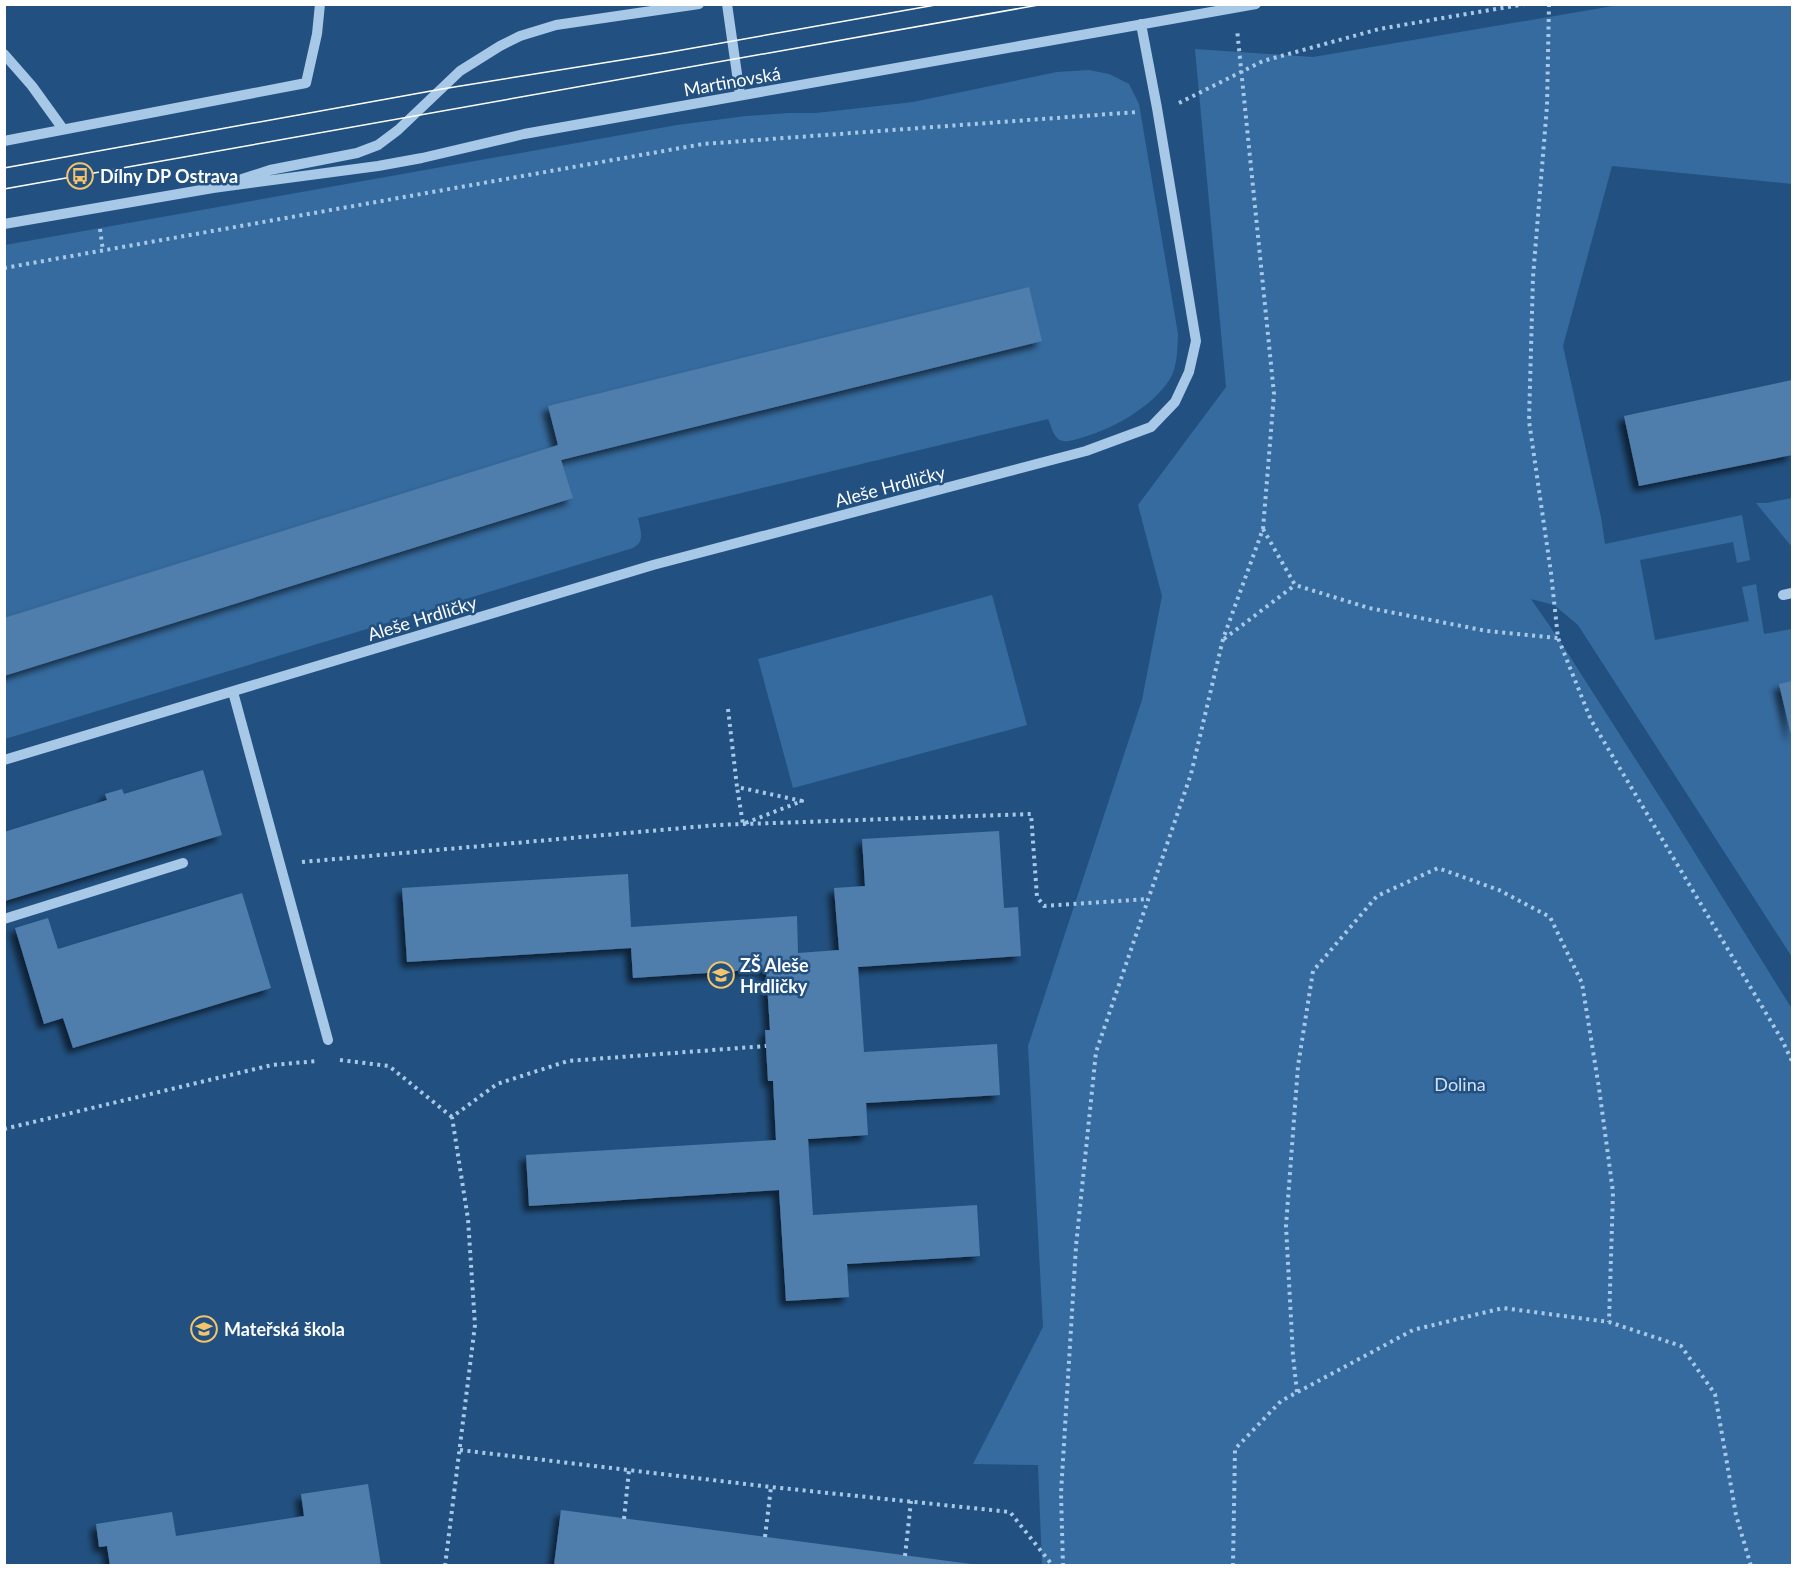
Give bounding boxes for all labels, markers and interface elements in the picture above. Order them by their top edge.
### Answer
street label: Martinovská [682,62,782,100]
bus stop icon: Dílny DP Ostrava [65,161,95,191]
place label: Dílny DP Ostrava [100,165,238,187]
street label: Aleše Hrdličky [832,461,948,511]
street label: Aleše Hrdličky [365,591,480,645]
place label: ZŠ Aleše Hrdličky [740,954,809,997]
school or university icon: ZŠ Aleše Hrdličky [706,960,736,990]
park label: Dolina [1434,1073,1486,1095]
school or university icon: Mateřská škola [189,1314,219,1344]
place label: Mateřská škola [224,1318,345,1340]

